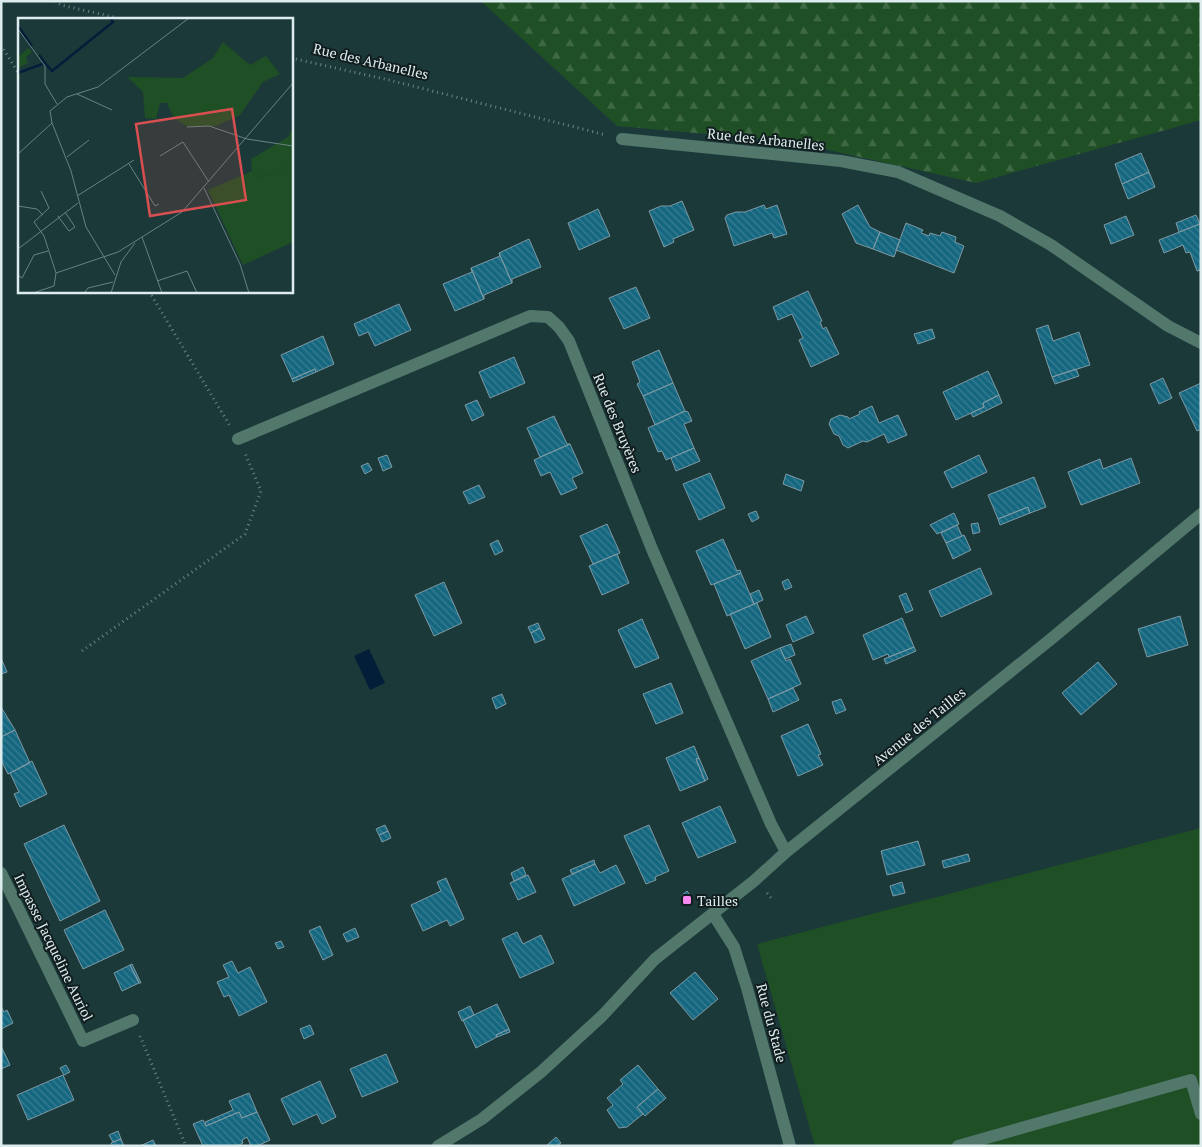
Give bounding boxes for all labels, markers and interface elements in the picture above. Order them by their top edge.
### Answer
inset map [18,18,292,292]
street label: Rue des Arbanelles [311,38,431,84]
street label: Rue des Arbanelles [706,123,826,155]
street label: Rue des Bruyères [589,370,647,476]
street label: Avenue des Tailles [868,683,970,769]
street label: Impasse Jacqueline Auriol [10,870,98,1024]
place label: Tailles [697,891,738,910]
marker: Tailles [681,894,693,906]
street label: Rue du Stade [752,981,792,1065]

